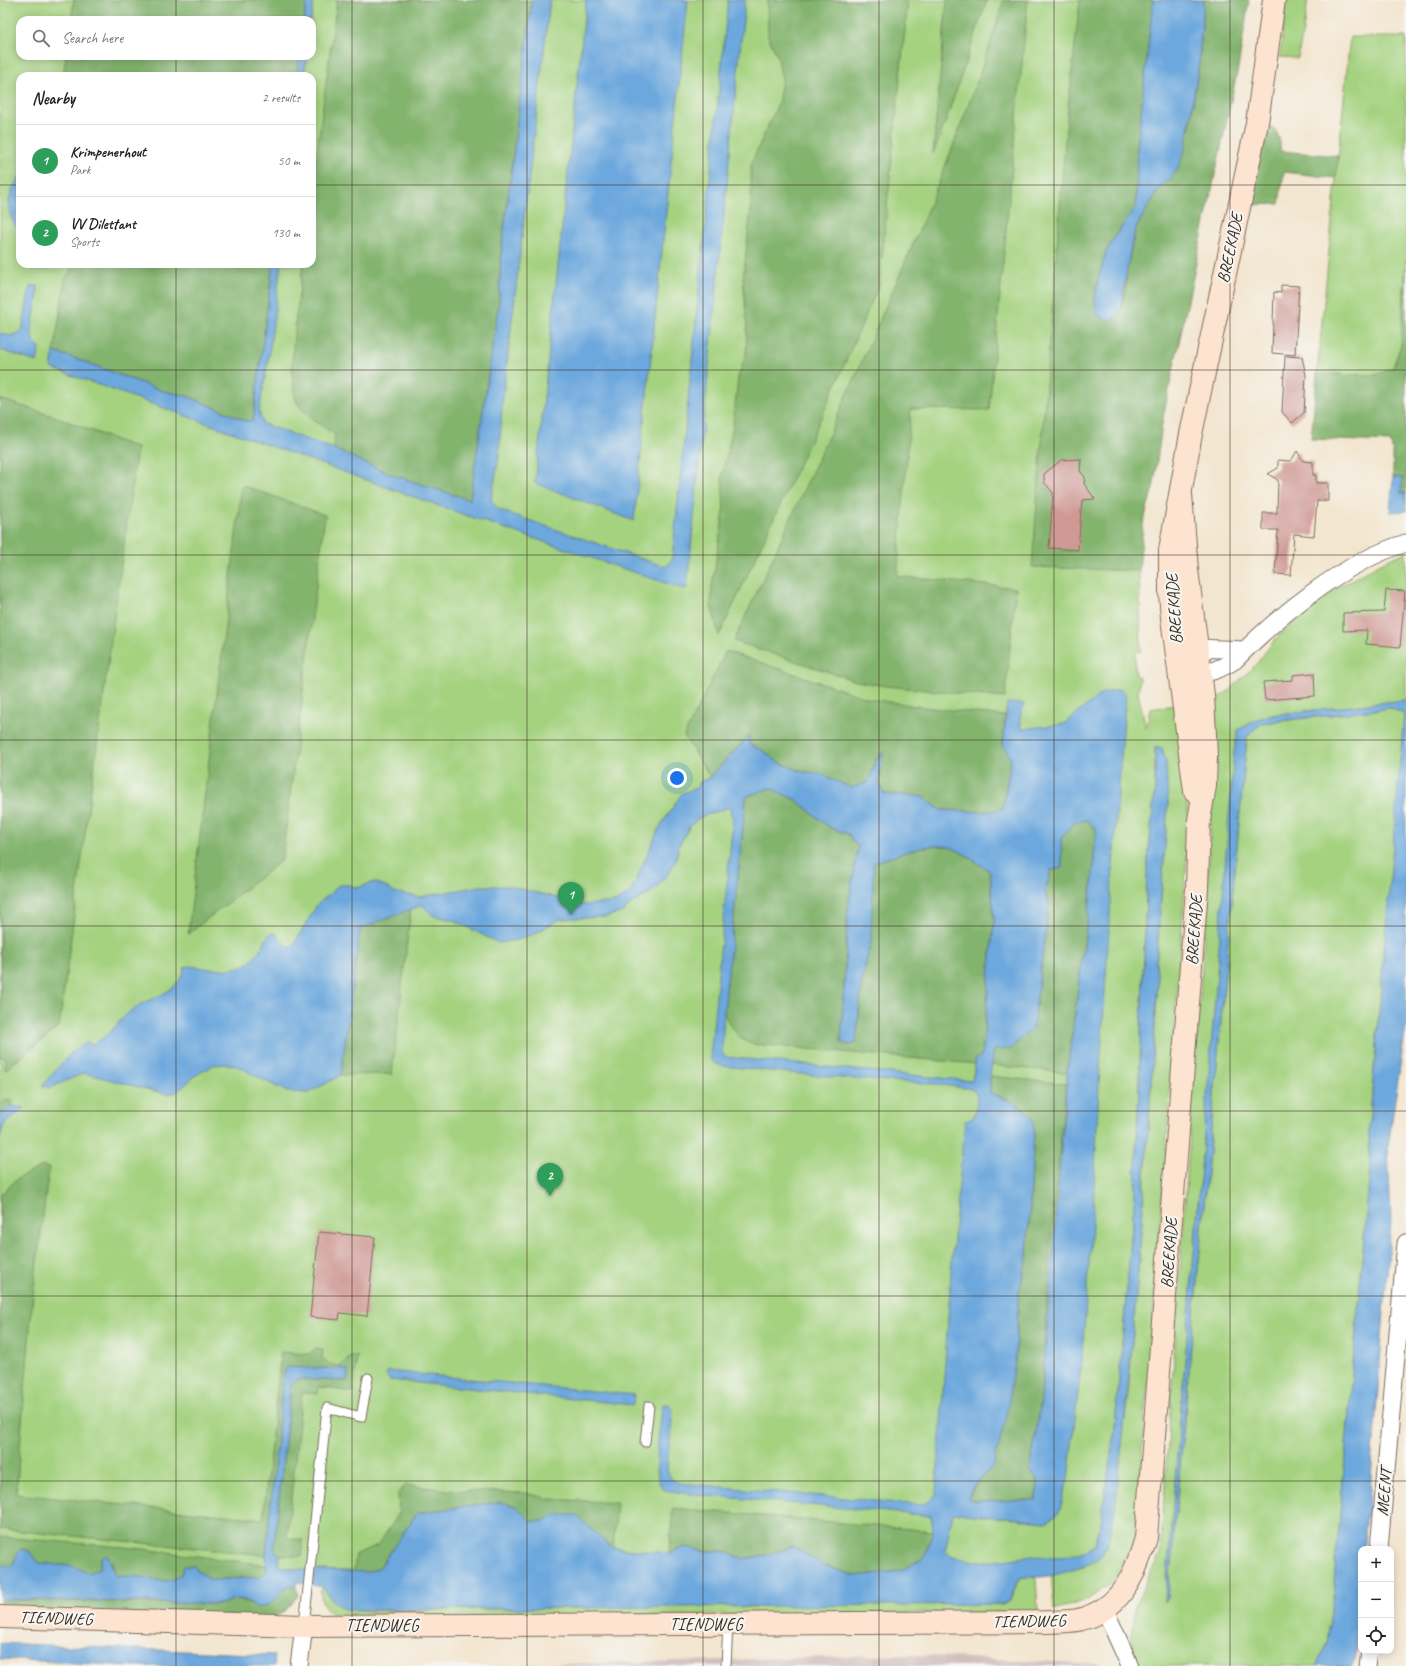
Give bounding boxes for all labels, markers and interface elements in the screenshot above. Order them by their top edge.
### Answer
search box [16,16,316,60]
icon: search [30,27,52,49]
text: Search here [62,29,123,48]
text: Nearby [32,88,75,109]
text: 2 results [262,90,300,106]
text: Krimpenerhout [70,143,146,162]
text: 1 [42,153,48,169]
text: 50 m [278,153,300,169]
text: Park [70,162,91,178]
street label: BREEKADE [1212,209,1248,285]
text: VV Dilettant [70,215,136,234]
text: 2 [42,225,48,241]
text: 130 m [272,225,300,241]
text: Sports [70,234,99,250]
street label: BREEKADE [1161,571,1187,645]
your location [667,768,687,788]
pin: 1 [558,882,584,915]
street label: BREEKADE [1181,892,1207,966]
pin: 2 [537,1163,563,1196]
street label: BREEKADE [1156,1215,1182,1289]
street label: MEENT [1371,1463,1397,1517]
map controls [1358,1546,1394,1654]
button: + [1358,1546,1394,1582]
button: − [1358,1582,1394,1618]
street label: TIENDWEG [19,1606,94,1630]
street label: TIENDWEG [992,1610,1067,1632]
street label: TIENDWEG [669,1614,744,1635]
street label: TIENDWEG [345,1615,420,1636]
button: locate [1358,1618,1394,1654]

